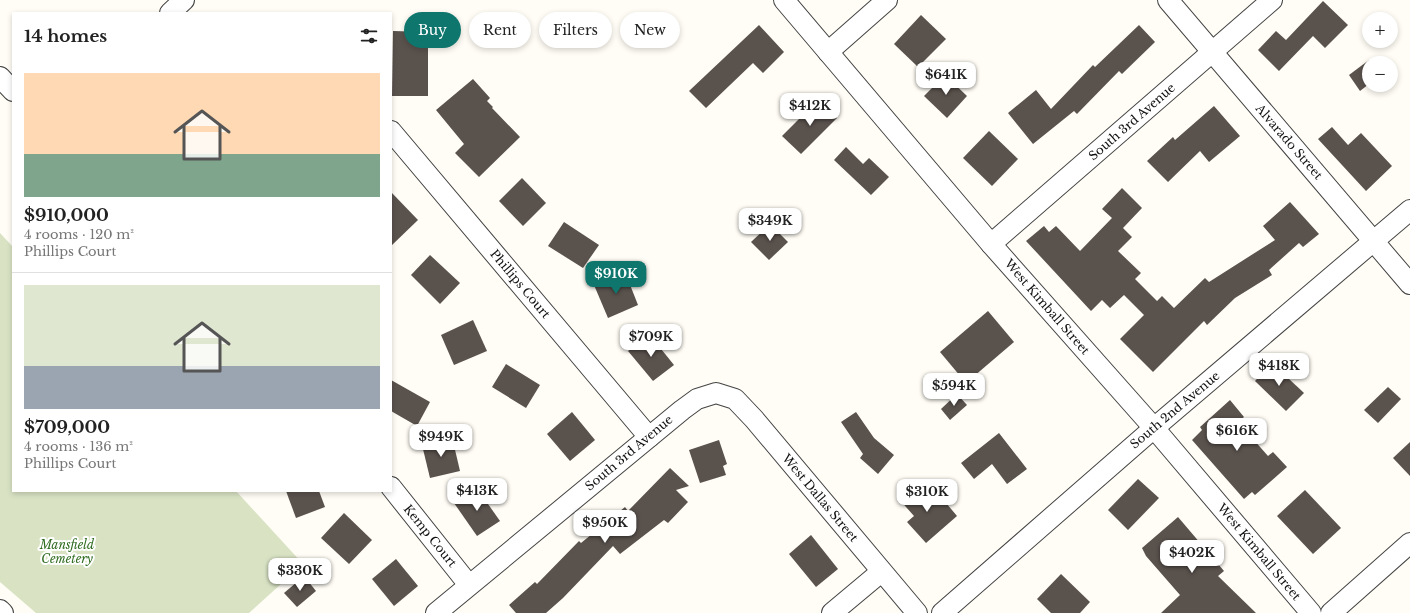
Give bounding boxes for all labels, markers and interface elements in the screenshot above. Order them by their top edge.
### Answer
chip: Buy [404,12,461,48]
chip: Rent [469,12,531,48]
chip: Filters [539,12,612,48]
chip: New [620,12,680,48]
map controls [1362,12,1398,92]
button: + [1362,12,1398,48]
icon: filters [358,25,380,47]
text: 14 homes [24,26,107,47]
button: − [1362,56,1398,92]
pin: $641K [918,62,974,96]
text: $641K [925,66,967,83]
street label: South 3rd Avenue [1085,80,1178,163]
pin: $412K [782,93,838,127]
text: $412K [789,97,831,114]
icon: home [166,99,238,171]
street label: Alvarado Street [1252,100,1326,183]
text: $910,000 [24,205,109,226]
pin: $349K [742,208,798,242]
text: $349K [748,212,792,229]
text: 4 rooms · 120 m² [24,226,134,243]
text: Phillips Court [24,243,116,260]
street label: Phillips Court [487,246,554,322]
street label: West Kimball Street [1001,255,1093,358]
pin: $910K [588,261,644,295]
text: $910K [594,265,638,282]
icon: home [166,311,238,383]
pin: $709K [623,324,679,358]
text: $709K [629,328,673,345]
pin: $418K [1251,353,1307,387]
text: $418K [1258,357,1300,374]
street label: South 2nd Avenue [1127,368,1223,451]
pin: $594K [926,373,982,407]
text: $594K [932,377,976,394]
street label: South 3rd Avenue [582,412,676,494]
text: $709,000 [24,417,110,438]
pin: $616K [1209,418,1265,452]
text: $616K [1216,422,1258,439]
pin: $949K [413,424,469,458]
text: $949K [418,428,464,445]
text: 4 rooms · 136 m² [24,438,133,455]
street label: West Dallas Street [779,450,862,545]
text: Phillips Court [24,455,116,472]
pin: $413K [449,478,505,512]
pin: $310K [899,479,955,513]
text: $413K [456,482,498,499]
text: $310K [906,483,948,500]
street label: West Kimball Street [1214,499,1305,603]
street label: Kemp Court [401,501,460,570]
pin: $950K [577,510,633,544]
text: $950K [582,514,628,531]
park label: Mansfield Cemetery [39,537,95,566]
pin: $402K [1164,540,1220,574]
text: $402K [1169,544,1215,561]
pin: $330K [272,558,328,592]
text: $330K [277,562,323,579]

